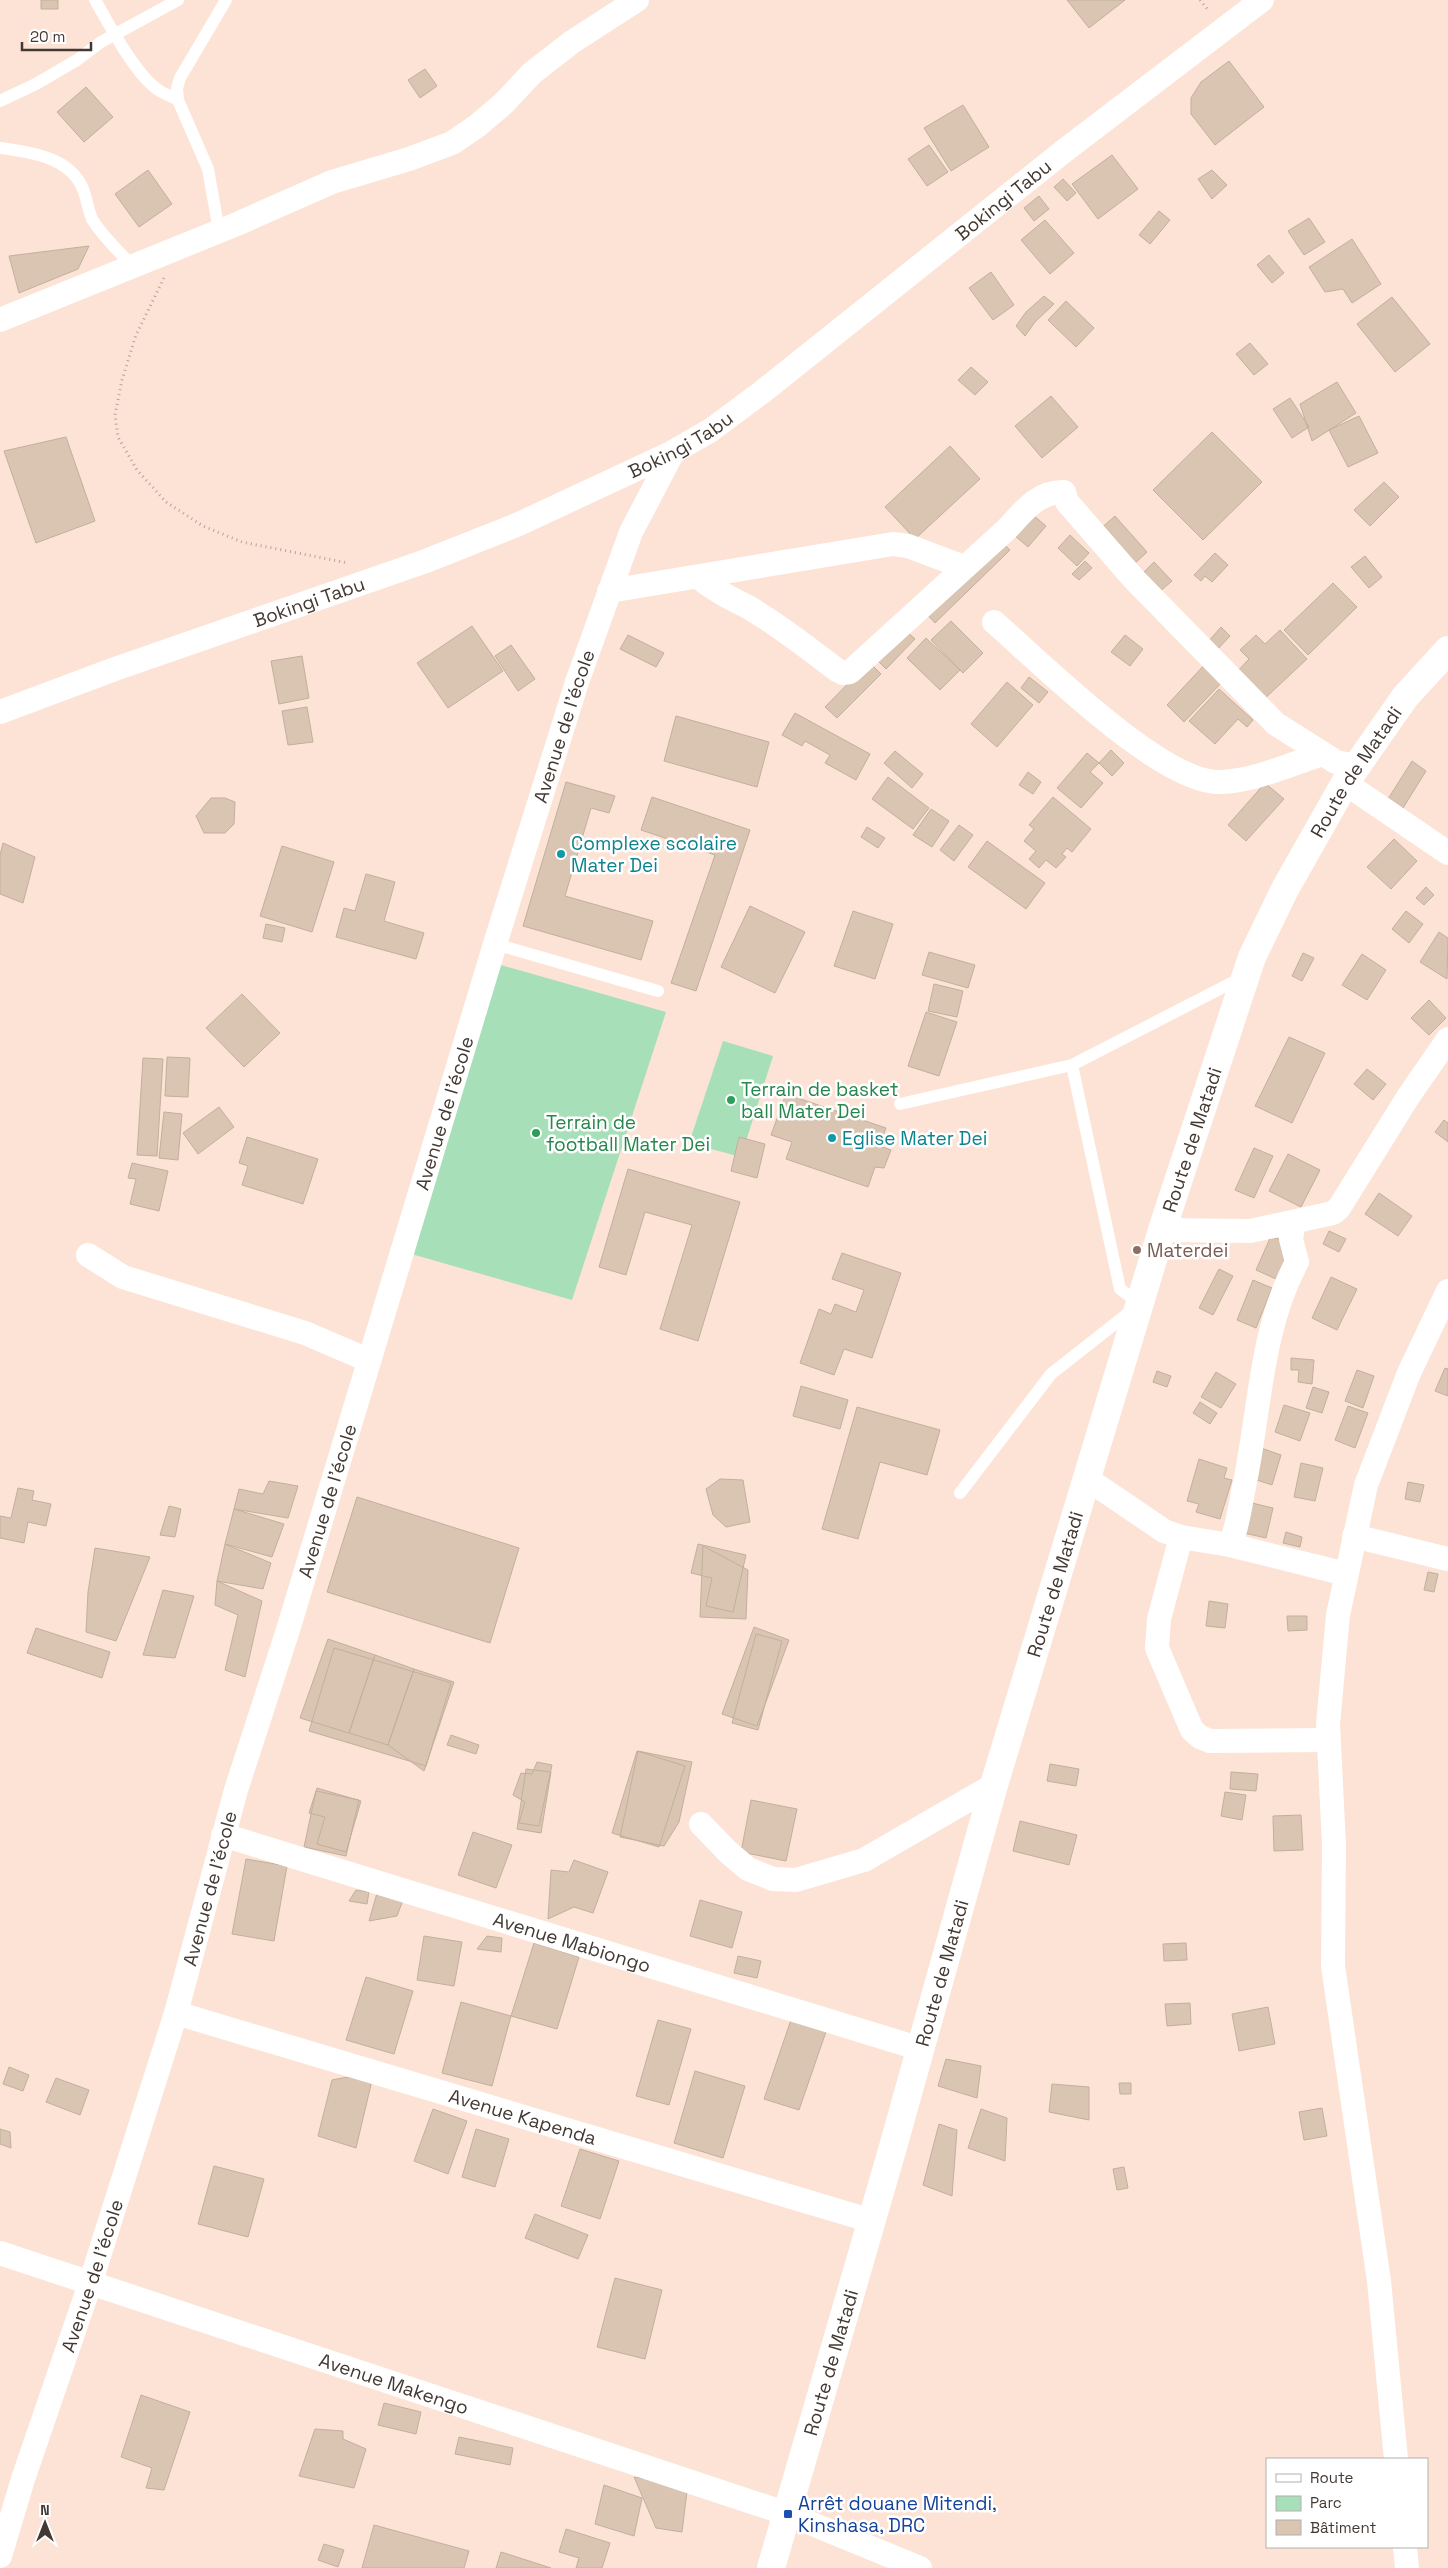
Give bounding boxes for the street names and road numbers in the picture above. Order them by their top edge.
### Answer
street label: Bokingi Tabu [950,154,1057,246]
street label: Bokingi Tabu [624,406,738,484]
street label: Bokingi Tabu [250,571,368,633]
street label: Avenue de l'école [528,646,601,806]
street label: Route de Matadi [1305,702,1408,842]
street label: Avenue de l'école [409,1033,479,1193]
street label: Route de Matadi [1157,1064,1228,1216]
street label: Avenue de l'école [292,1421,362,1581]
street label: Route de Matadi [1021,1508,1089,1660]
street label: Avenue de l'école [177,1808,243,1969]
street label: Route de Matadi [910,1897,974,2049]
street label: Avenue Mabiongo [490,1907,654,1978]
street label: Avenue Kapenda [446,2083,600,2151]
street label: Avenue de l'école [55,2196,129,2356]
street label: Route de Matadi [798,2286,864,2439]
street label: Avenue Makengo [316,2348,472,2420]

